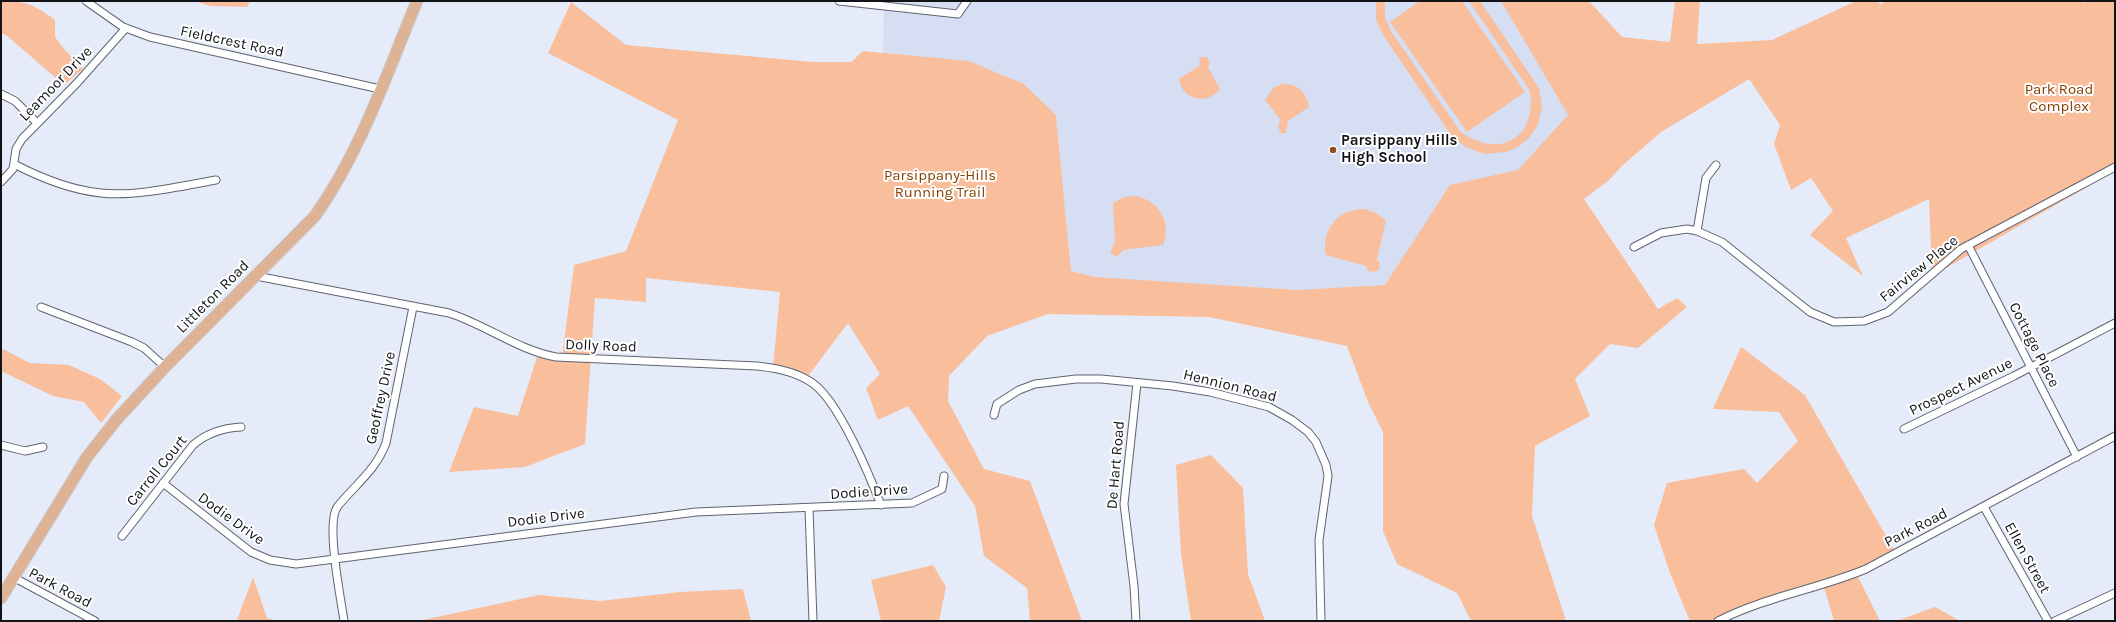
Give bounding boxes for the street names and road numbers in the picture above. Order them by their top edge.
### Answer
street label: Fieldcrest Road [178,22,286,62]
street label: Leamoor Drive [16,43,96,125]
street label: Fairview Place [1876,232,1962,306]
street label: Littleton Road [173,257,253,337]
street label: Cottage Place [2005,300,2063,390]
street label: Dolly Road [565,336,637,356]
street label: Geoffrey Drive [362,350,400,446]
street label: Prospect Avenue [1906,354,2016,420]
street label: Hennion Road [1181,366,1279,406]
street label: De Hart Road [1103,420,1129,510]
street label: Carroll Court [123,432,191,510]
street label: Dodie Drive [830,480,908,504]
street label: Dodie Drive [194,489,268,549]
street label: Dodie Drive [506,504,586,532]
street label: Park Road [1881,504,1951,552]
street label: Ellen Street [2000,519,2054,597]
street label: Park Road [26,564,94,612]

